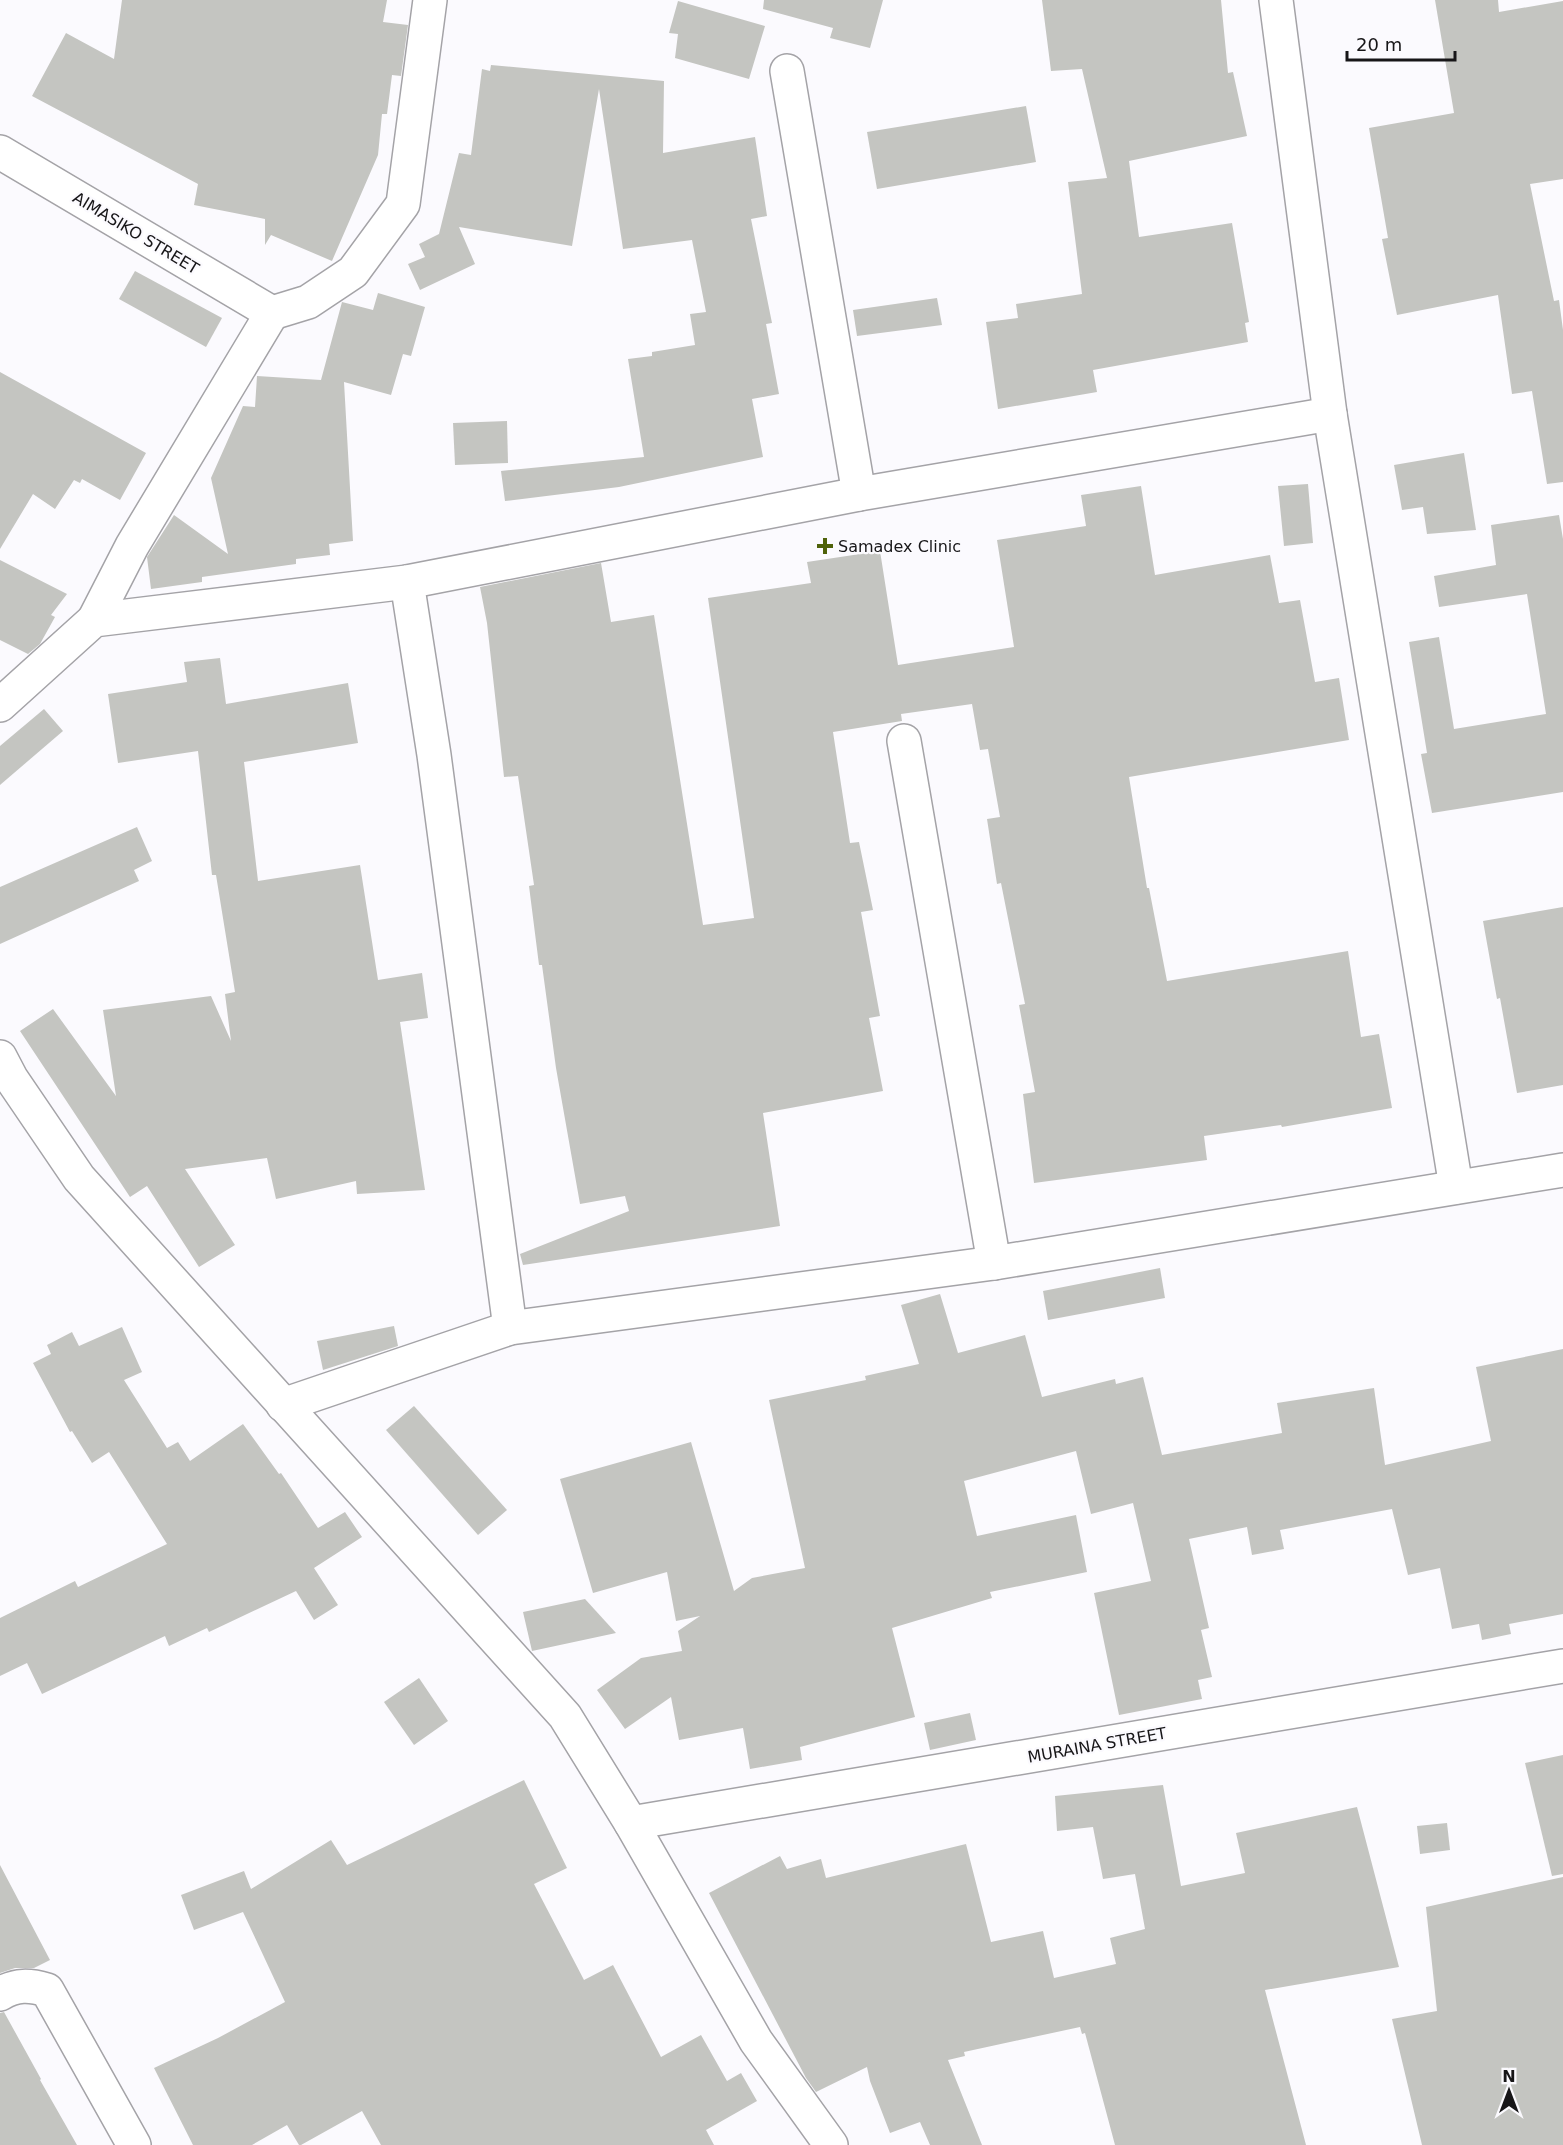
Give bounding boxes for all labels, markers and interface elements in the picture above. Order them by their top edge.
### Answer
scale bar [1347,24,1455,62]
text: 20 m [1356,34,1402,55]
street label: AIMASIKO STREET [70,188,203,278]
marker: Samadex Clinic [816,537,834,555]
place label: Samadex Clinic [838,537,961,556]
street label: MURAINA STREET [1026,1723,1168,1767]
north arrow [1479,2061,1539,2121]
text: N [1502,2067,1516,2086]

